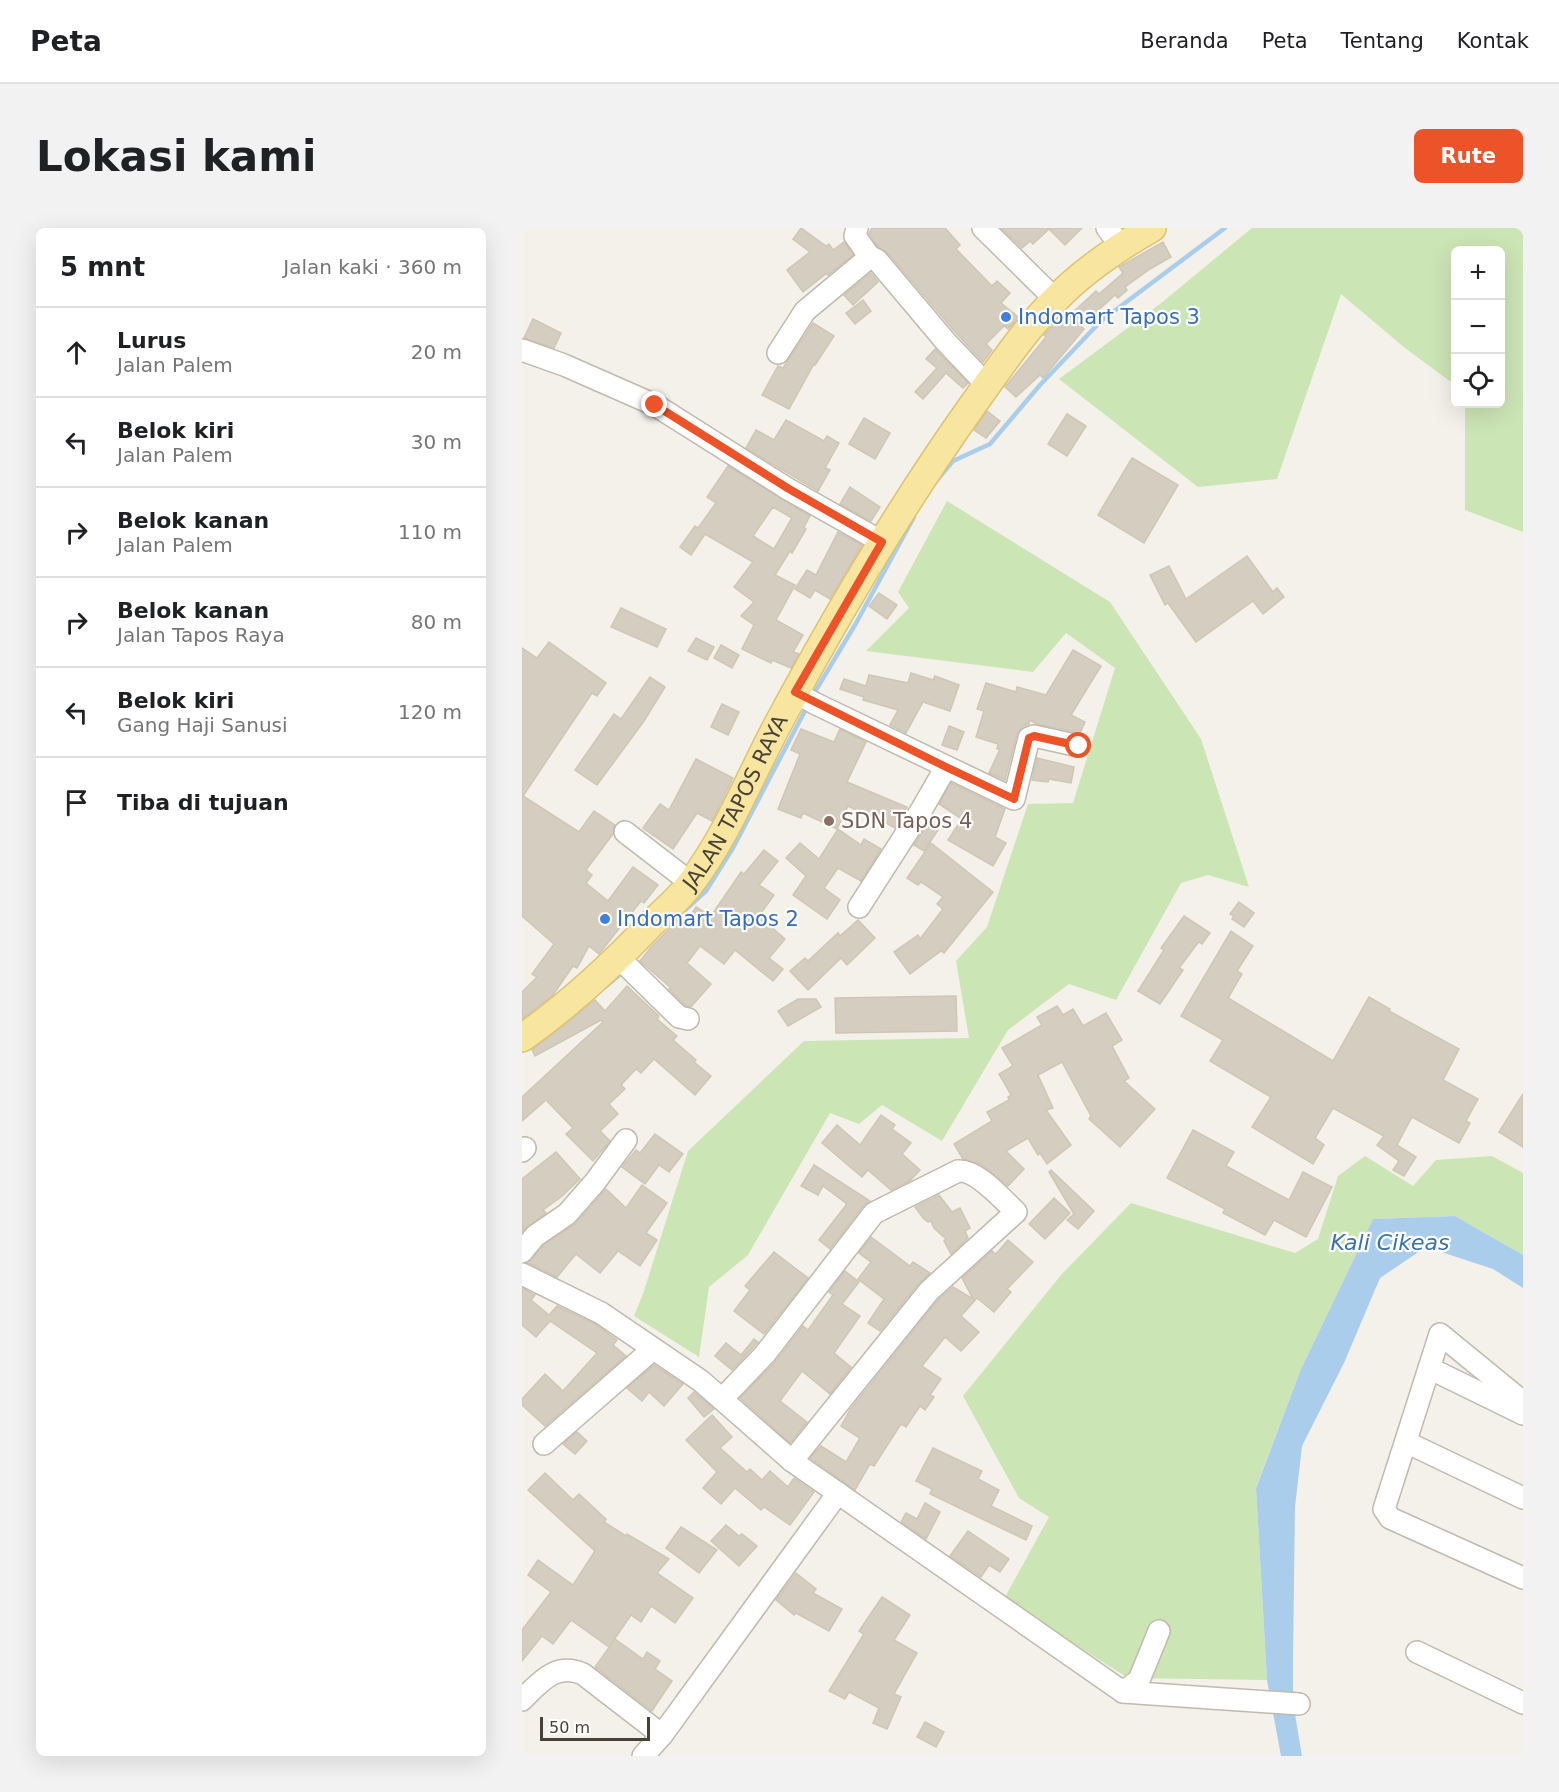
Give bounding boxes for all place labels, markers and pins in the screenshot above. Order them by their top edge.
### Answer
place label: Indomart Tapos 3 [1018,305,1200,329]
marker: Indomart Tapos 3 [999,310,1013,324]
place label: SDN Tapos 4 [841,809,972,833]
marker: SDN Tapos 4 [822,814,836,828]
place label: Indomart Tapos 2 [617,907,799,931]
marker: Indomart Tapos 2 [598,912,612,926]

